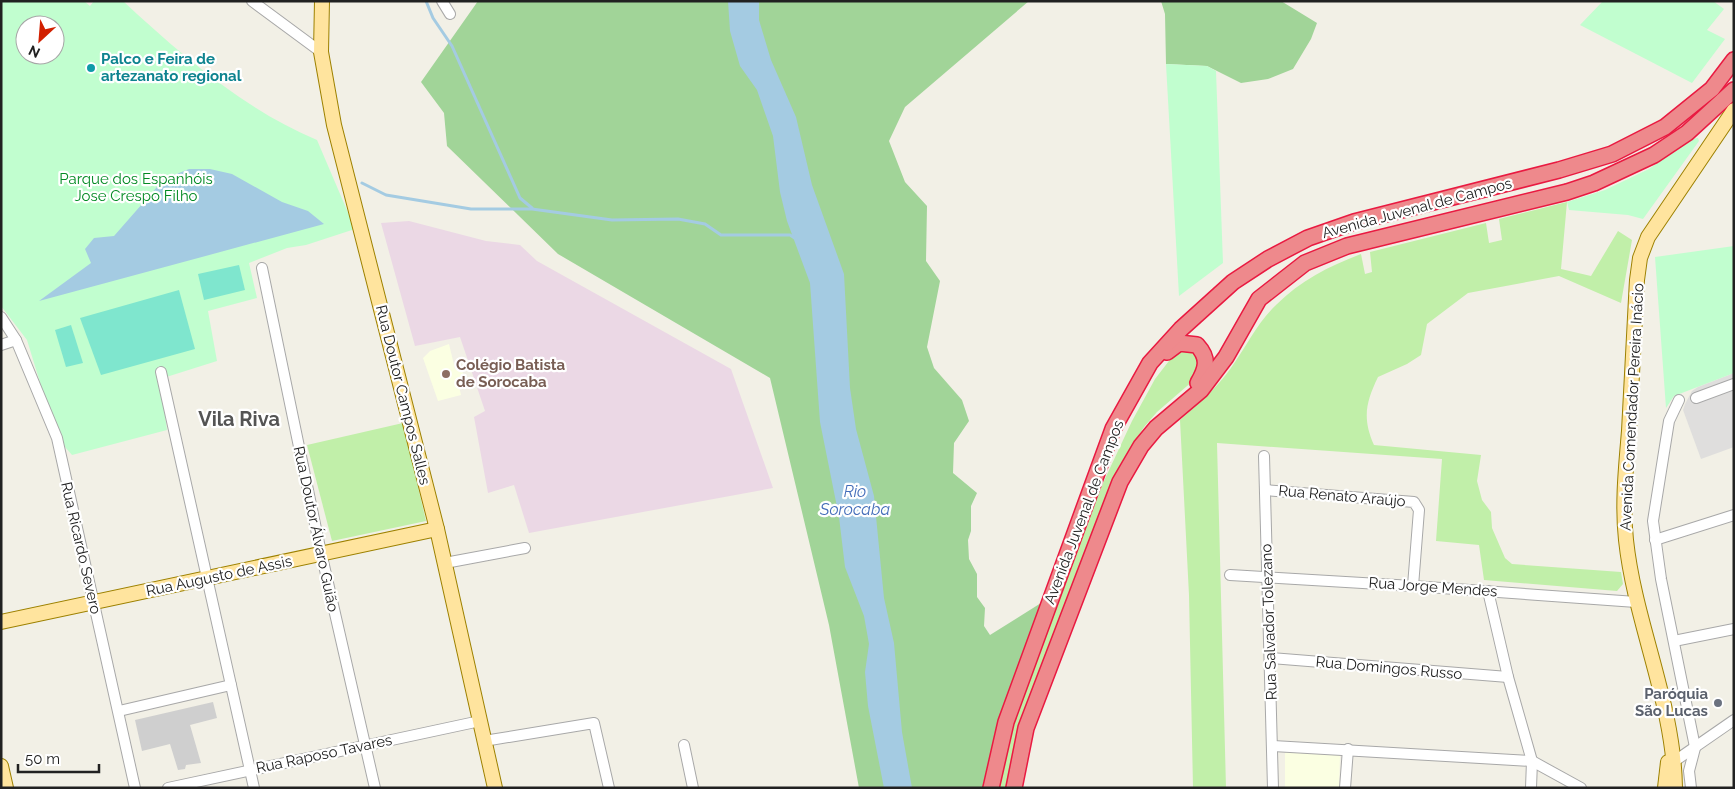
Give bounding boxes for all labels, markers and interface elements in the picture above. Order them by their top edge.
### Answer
north arrow [15,15,65,65]
text: N [26,42,43,61]
place label: Palco e Feira de artezanato regional [101,50,242,85]
marker: Palco e Feira de artezanato regional [85,62,97,74]
park label: Parque dos Espanhóis Jose Crespo Filho [59,170,213,205]
street label: Avenida Juvenal de Campos [1320,174,1514,242]
street label: Avenida Comendador Pereira Inácio [1617,283,1647,531]
street label: Rua Doutor Campos Salles [372,303,434,487]
place label: Colégio Batista de Sorocaba [456,356,566,391]
marker: Colégio Batista de Sorocaba [440,368,452,380]
district label: Vila Riva [198,407,280,431]
street label: Avenida Juvenal de Campos [1041,417,1127,607]
street label: Rua Doutor Álvaro Guião [290,444,342,614]
street label: Rua Ricardo Severo [57,480,105,616]
street label: Rua Renato Araújo [1278,481,1406,511]
water label: Rio Sorocaba [819,482,890,519]
street label: Rua Salvador Tolezano [1257,543,1281,701]
street label: Rua Augusto de Assis [144,552,294,600]
street label: Rua Jorge Mendes [1368,574,1498,600]
street label: Rua Domingos Russo [1315,653,1463,683]
place label: Paróquia São Lucas [1635,685,1708,720]
marker: Paróquia São Lucas [1712,697,1724,709]
street label: Rua Raposo Tavares [254,731,394,777]
scale bar [18,742,99,774]
text: 50 m [25,750,60,768]

